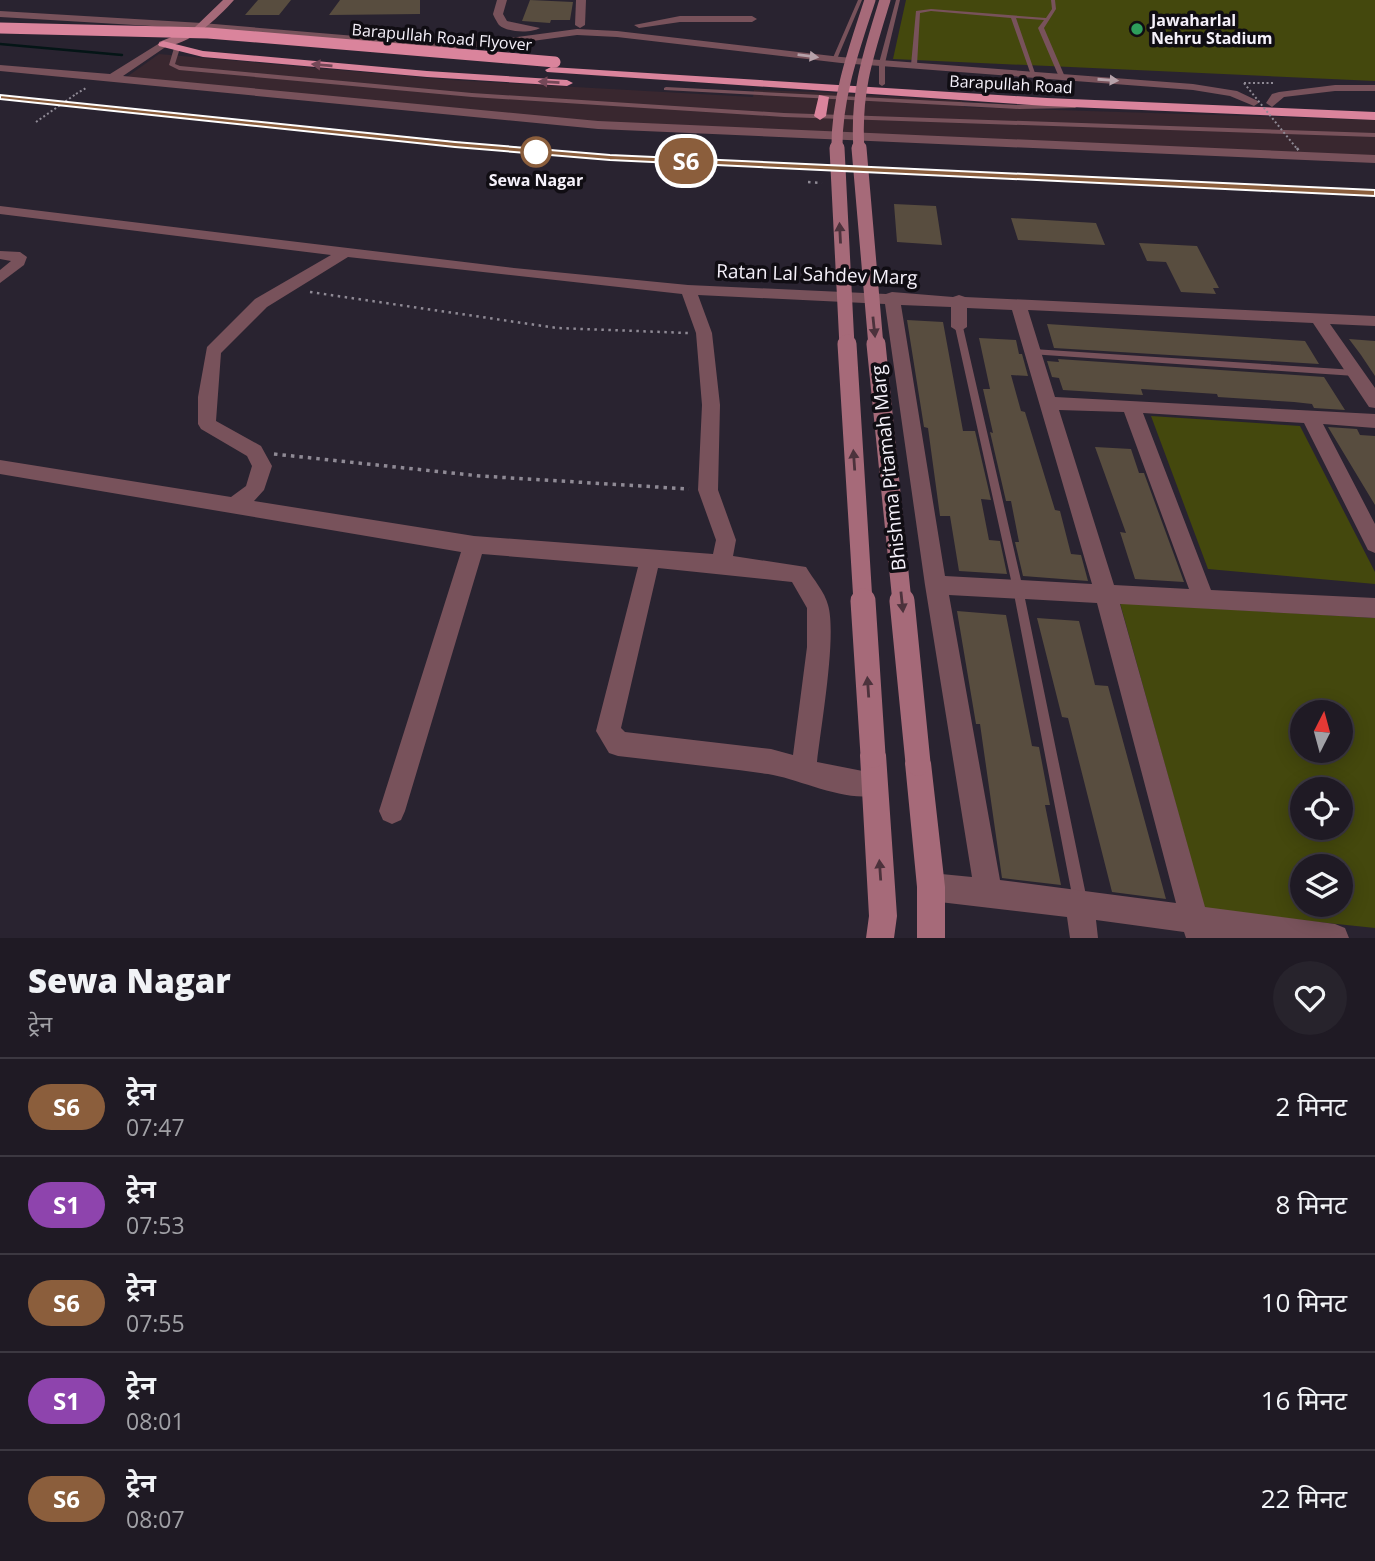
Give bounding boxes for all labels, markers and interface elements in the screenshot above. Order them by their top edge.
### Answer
place label: Jawaharlal Nehru Stadium [1149,9,1273,49]
street label: Barapullah Road Flyover [351,18,534,56]
marker: Jawaharlal Nehru Stadium [1129,21,1145,37]
one-way arrow [798,50,820,61]
one-way arrow [311,59,333,70]
street label: Barapullah Road [949,70,1073,98]
one-way arrow [1098,75,1120,86]
one-way arrow [538,76,560,87]
marker: Sewa Nagar [521,137,551,167]
line badge: S6 [654,138,718,184]
text: S6 [673,144,699,177]
place label: Sewa Nagar [489,169,583,191]
one-way arrow [834,222,845,244]
street label: Ratan Lal Sahdev Marg [716,257,918,291]
one-way arrow [869,316,880,338]
street label: Bhishma Pitamah Marg [864,364,912,572]
one-way arrow [849,449,860,471]
one-way arrow [896,591,907,613]
one-way arrow [863,676,874,698]
north arrow [1290,700,1353,763]
map controls [1290,700,1353,917]
button: locate [1290,777,1353,840]
button: layers [1290,854,1353,917]
one-way arrow [874,859,885,881]
text: Sewa Nagar [28,958,231,1003]
button: heart [1273,961,1347,1035]
text: ट्रेन [28,1007,52,1039]
text: ट्रेन [126,1072,156,1108]
text: 2 मिनट [1276,1088,1347,1124]
text: S6 [53,1090,80,1123]
text: 07:47 [126,1111,185,1143]
text: ट्रेन [126,1170,156,1206]
text: 8 मिनट [1276,1186,1347,1222]
text: S1 [53,1188,80,1221]
text: 07:53 [126,1209,185,1241]
text: ट्रेन [126,1268,156,1304]
text: 10 मिनट [1261,1284,1347,1320]
text: S6 [53,1286,80,1319]
text: 07:55 [126,1307,185,1339]
text: ट्रेन [126,1366,156,1402]
text: 16 मिनट [1261,1382,1347,1418]
text: S1 [53,1384,80,1417]
text: 08:01 [126,1405,185,1437]
text: ट्रेन [126,1464,156,1500]
text: 22 मिनट [1261,1480,1347,1516]
text: S6 [53,1482,80,1515]
text: 08:07 [126,1503,185,1535]

